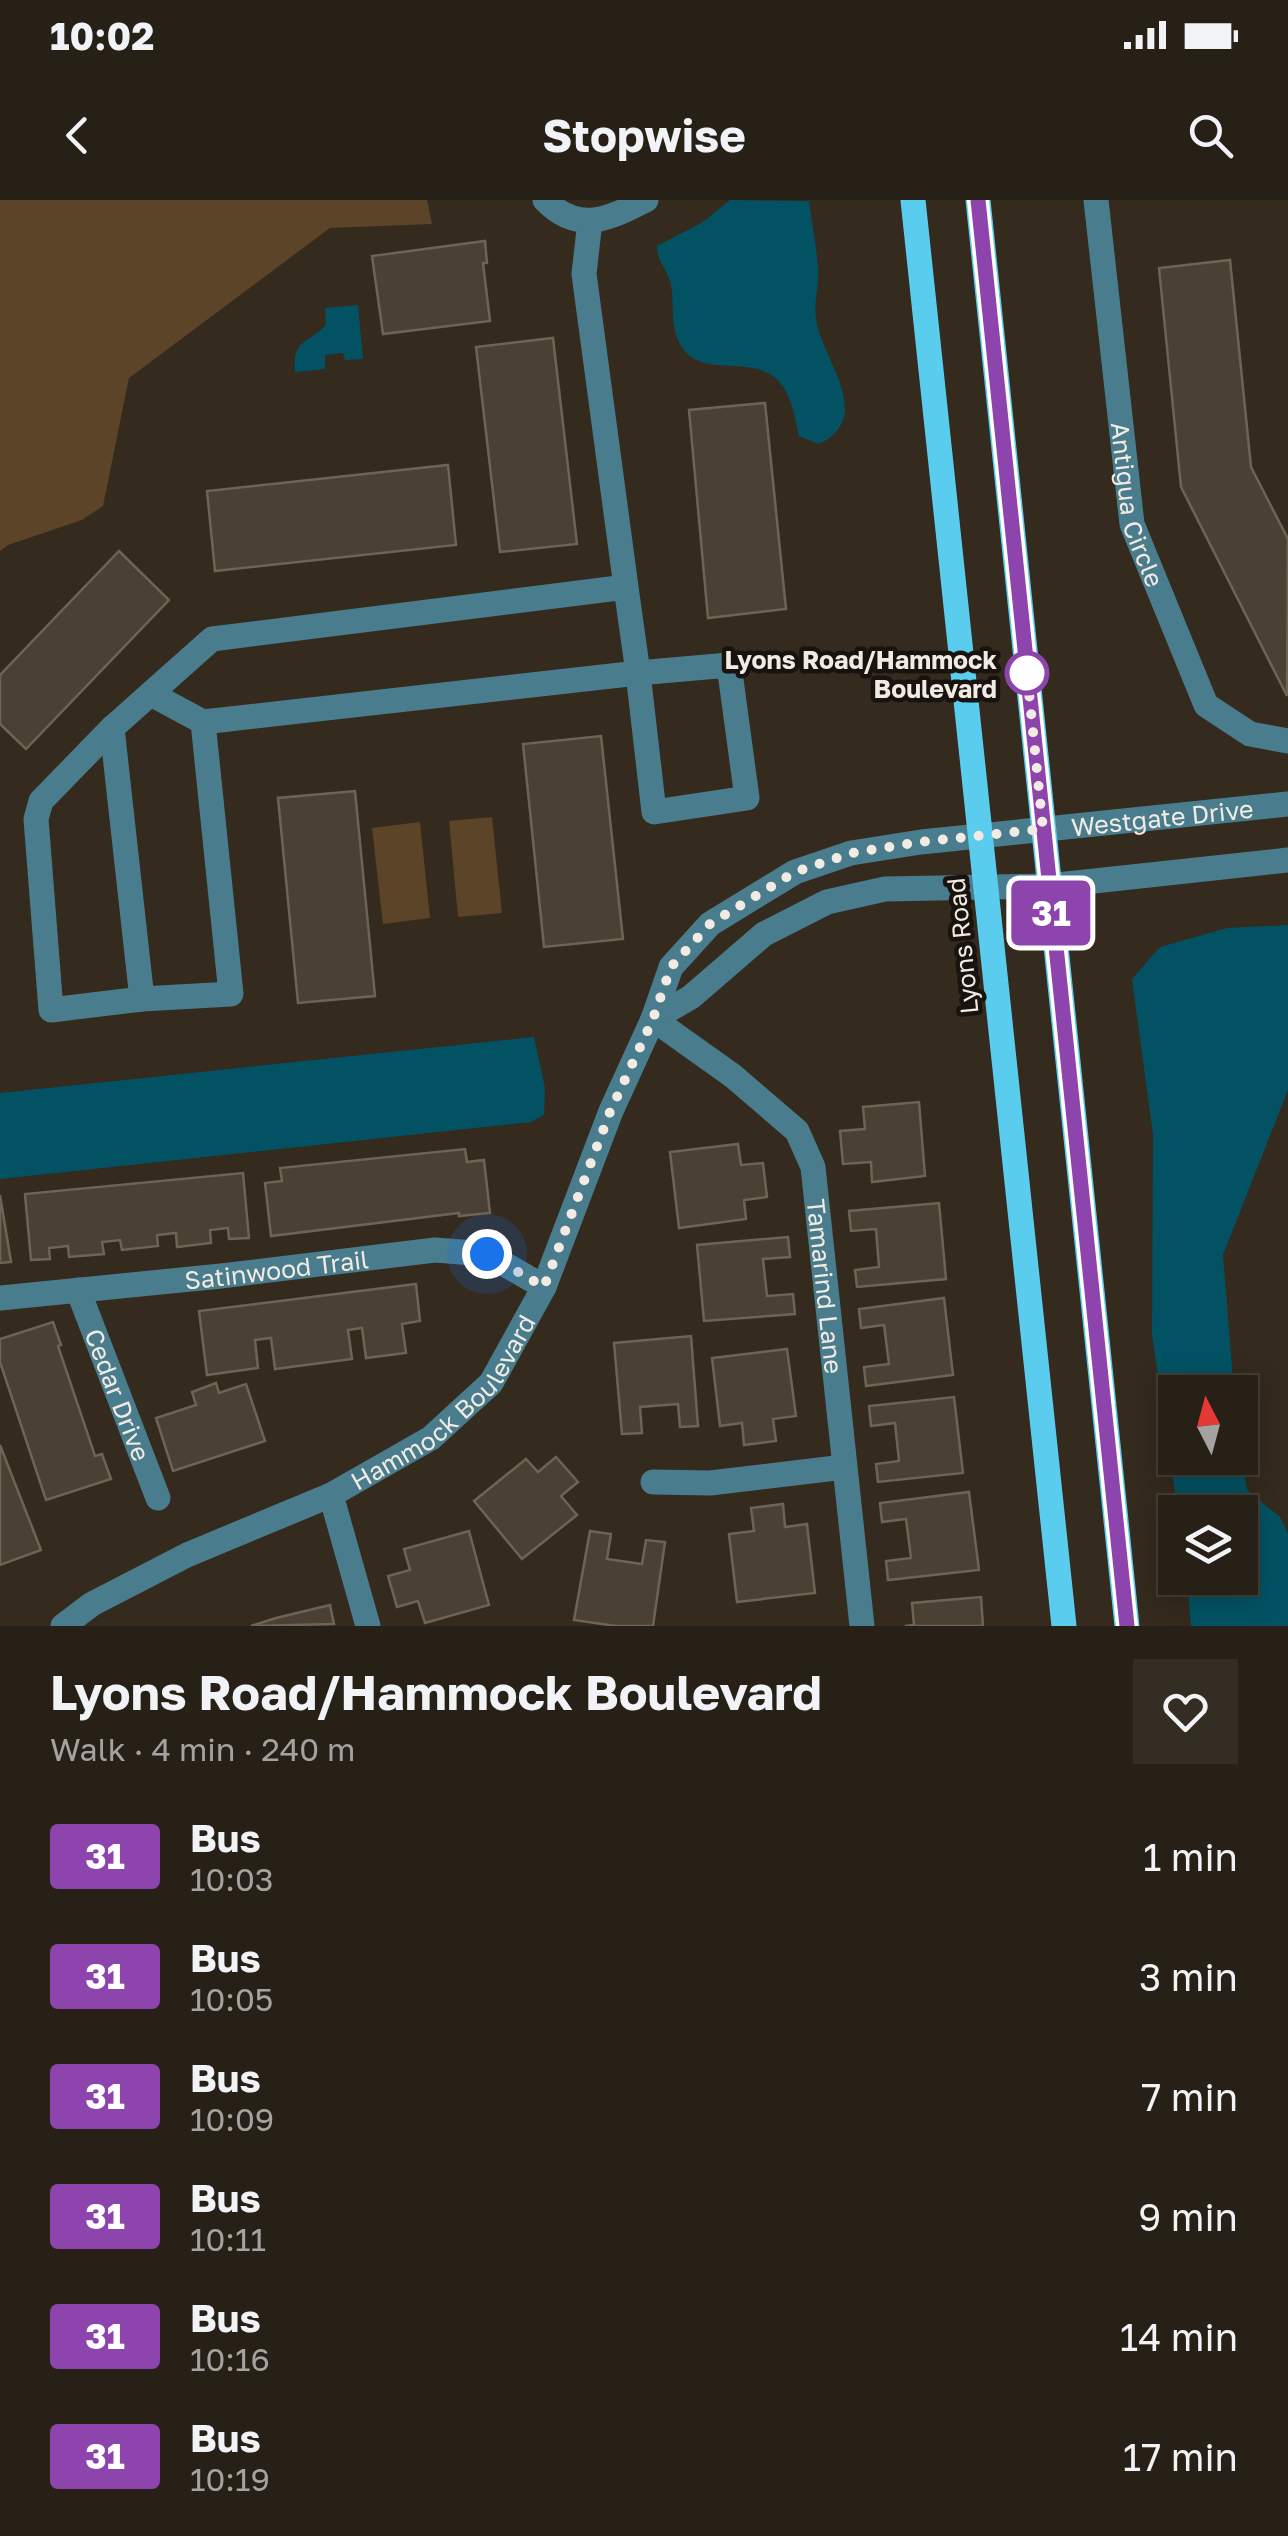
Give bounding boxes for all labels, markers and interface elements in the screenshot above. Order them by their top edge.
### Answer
text: 10:02 [50,13,154,58]
icon: back [50,108,105,163]
text: Stopwise [542,108,746,162]
icon: search [1183,108,1238,163]
street label: Antigua Circle [1105,421,1171,591]
place label: Lyons Road/Hammock Boulevard [725,644,997,704]
marker: Lyons Road/Hammock Boulevard [1006,652,1048,694]
street label: Westgate Drive [1070,792,1255,842]
street label: Lyons Road [939,876,985,1016]
line badge: 31 [1006,880,1096,946]
text: 31 [1031,892,1071,934]
street label: Tamarind Lane [801,1197,850,1375]
your location [462,1229,512,1279]
street label: Satinwood Trail [183,1243,370,1295]
street label: Hammock Boulevard [345,1309,541,1496]
street label: Cedar Drive [79,1324,158,1465]
north arrow [1158,1375,1258,1475]
map controls [1158,1375,1258,1595]
button: layers [1158,1495,1258,1595]
button: heart [1133,1659,1238,1764]
text: Lyons Road/Hammock Boulevard [50,1663,822,1721]
text: Walk · 4 min · 240 m [50,1730,355,1768]
text: Bus [190,1815,261,1860]
text: 1 min [1143,1834,1238,1879]
text: 31 [85,1835,125,1877]
text: 10:03 [190,1860,274,1898]
text: Bus [190,1935,261,1980]
text: 3 min [1139,1954,1238,1999]
text: 31 [85,1955,125,1997]
text: 10:05 [190,1980,273,2018]
text: Bus [190,2055,261,2100]
text: 7 min [1141,2074,1238,2119]
text: 31 [85,2075,125,2117]
text: 10:09 [190,2100,274,2138]
text: Bus [190,2175,261,2220]
text: 9 min [1138,2194,1238,2239]
text: 31 [85,2195,125,2237]
text: 10:11 [190,2220,266,2258]
text: Bus [190,2295,261,2340]
text: 14 min [1120,2314,1238,2359]
text: 31 [85,2315,125,2357]
text: 10:16 [190,2340,270,2378]
text: Bus [190,2415,261,2460]
text: 17 min [1123,2434,1238,2479]
text: 31 [85,2435,125,2477]
text: 10:19 [190,2460,270,2498]

